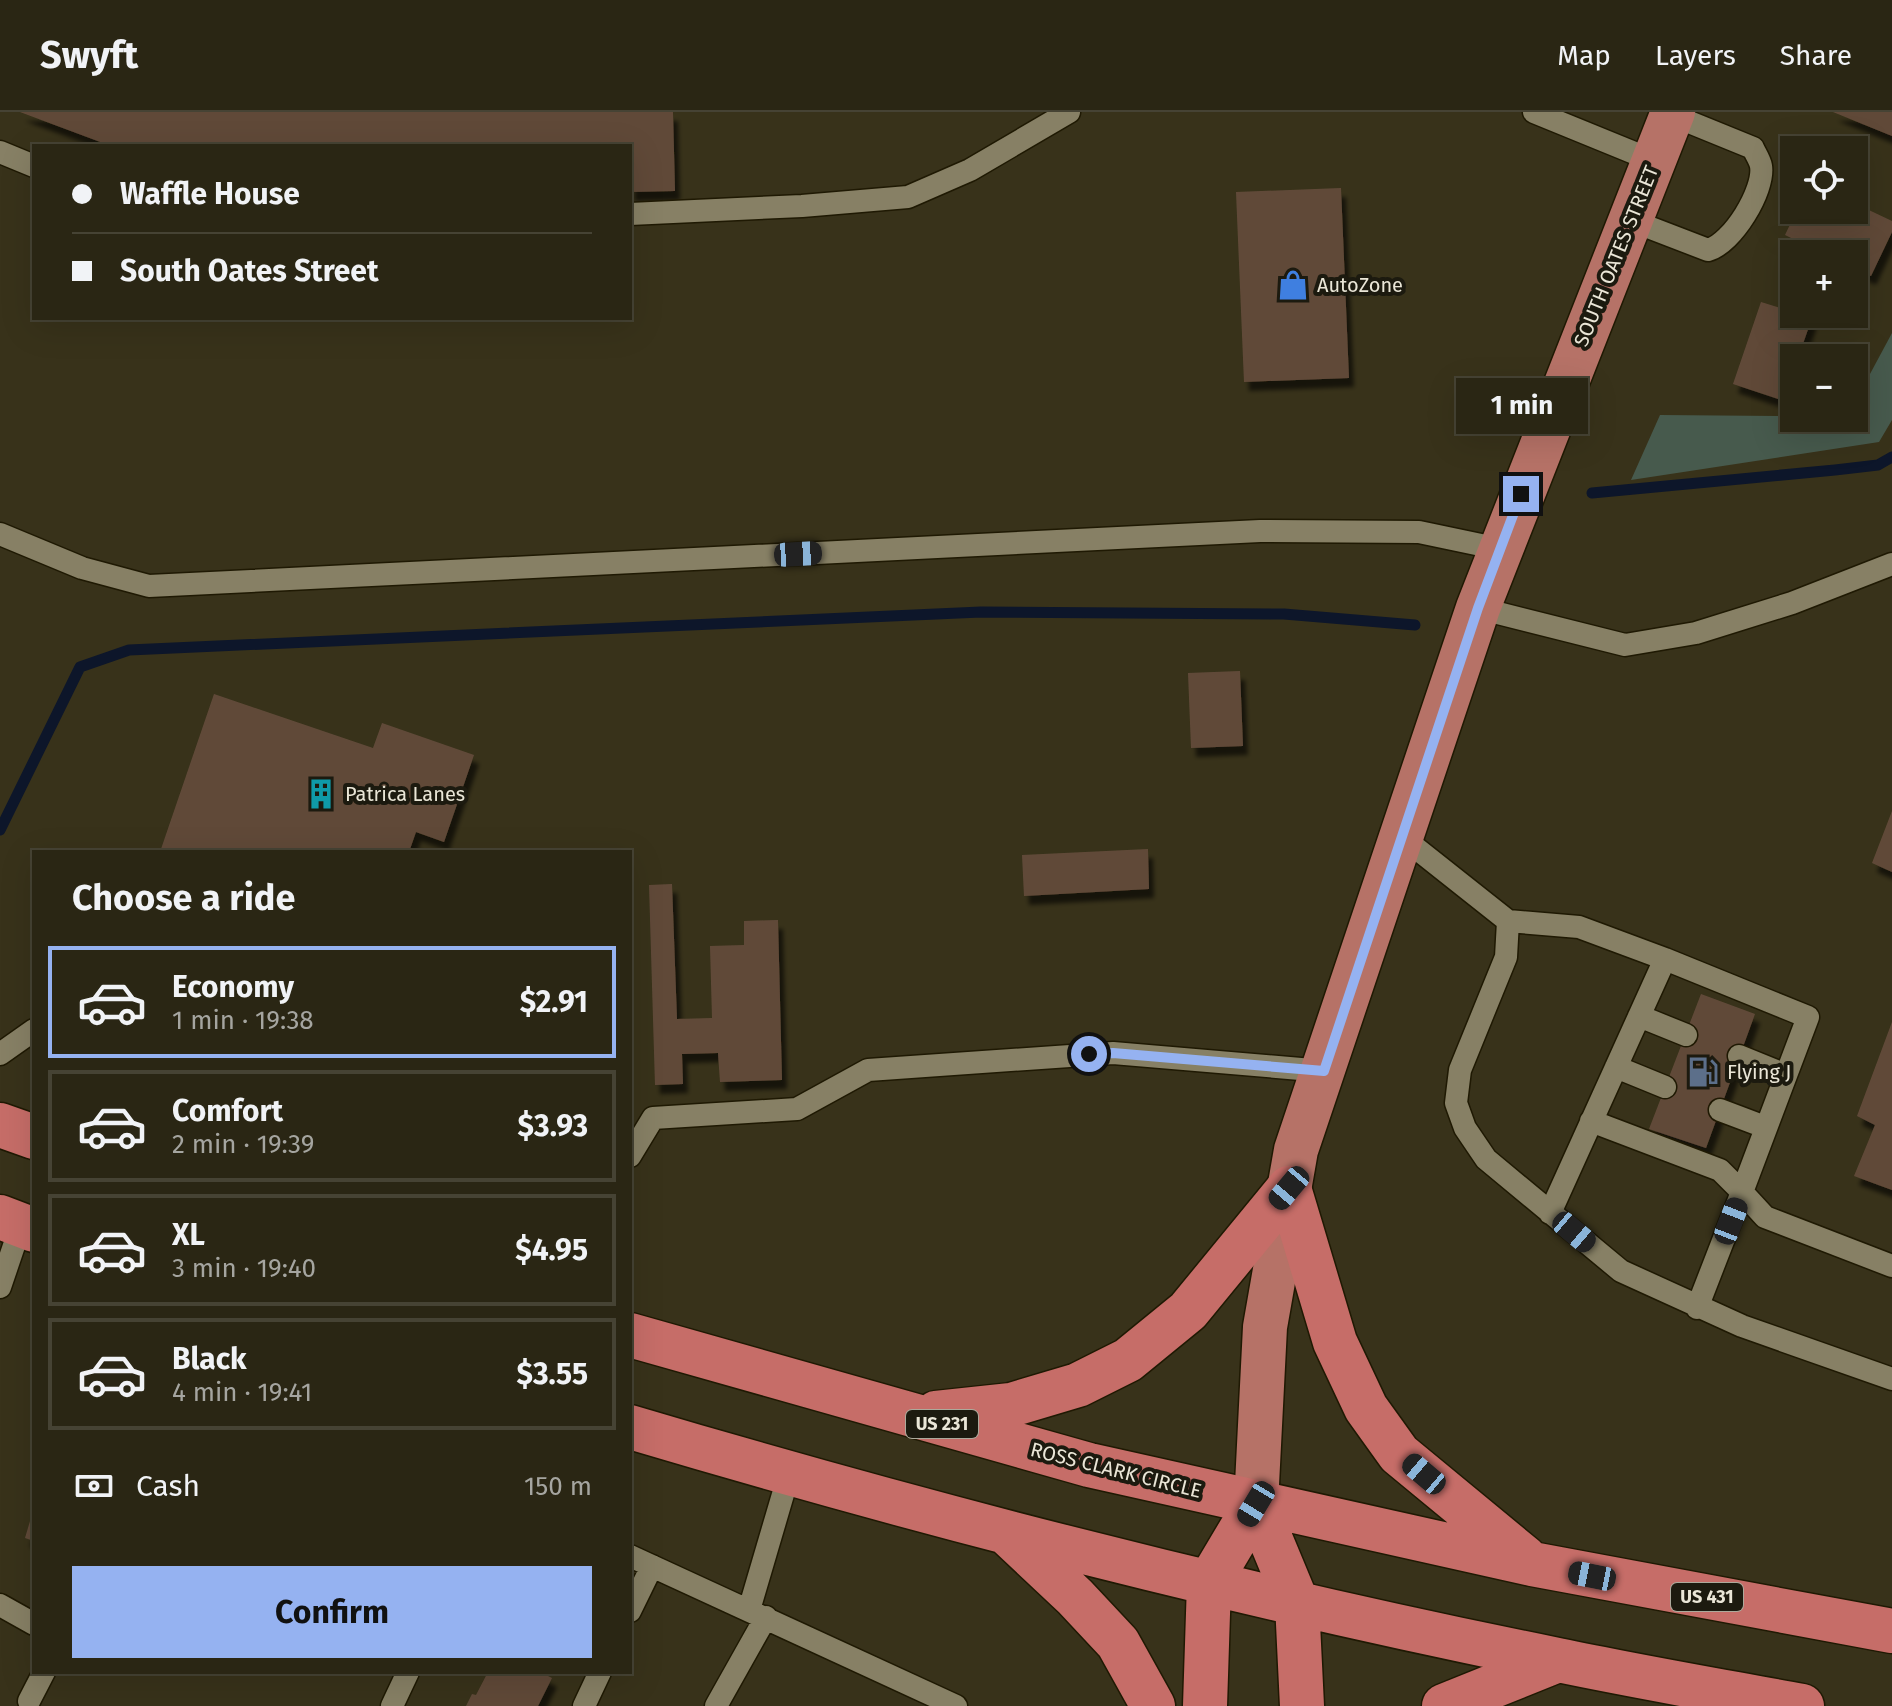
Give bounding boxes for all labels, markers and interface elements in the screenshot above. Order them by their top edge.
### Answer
text: Swyft [40,32,138,78]
text: Map [1557,39,1611,72]
text: Layers [1655,39,1736,72]
text: Share [1780,39,1852,72]
map controls [1780,136,1868,432]
button: locate [1780,136,1868,224]
street label: SOUTH OATES STREET [1569,161,1664,350]
text: Waffle House [120,176,300,212]
button: + [1780,240,1868,328]
text: South Oates Street [120,253,378,289]
shop icon: AutoZone [1276,268,1310,302]
place label: AutoZone [1317,273,1403,297]
button: − [1780,344,1868,432]
callout: 1 min [1455,378,1587,434]
text: 1 min [1491,390,1553,421]
route end [1503,476,1539,512]
car [773,541,823,567]
building icon: Patrica Lanes [304,777,338,811]
place label: Patrica Lanes [345,782,465,806]
text: Choose a ride [72,876,295,920]
icon: car [76,966,148,1038]
text: Economy [172,969,294,1005]
text: $2.91 [520,984,588,1020]
text: 1 min · 19:38 [172,1005,314,1036]
route start [1071,1036,1107,1072]
fuel station icon: Flying J [1686,1055,1720,1089]
place label: Flying J [1727,1060,1791,1084]
icon: car [76,1090,148,1162]
text: Comfort [172,1093,283,1129]
text: $3.93 [518,1108,588,1144]
text: 2 min · 19:39 [172,1129,314,1160]
car [1264,1162,1314,1214]
car [1711,1194,1751,1248]
car [1548,1207,1600,1257]
icon: car [76,1214,148,1286]
text: XL [172,1217,205,1253]
text: $4.95 [515,1232,588,1268]
text: 3 min · 19:40 [172,1253,316,1284]
icon: car [76,1338,148,1410]
text: Black [172,1341,247,1377]
text: $3.55 [516,1356,588,1392]
text: 4 min · 19:41 [172,1377,312,1408]
road number: US 231 [906,1410,978,1438]
street label: ROSS CLARK CIRCLE [1028,1437,1204,1503]
car [1398,1449,1450,1499]
icon: cash [72,1464,116,1508]
text: Cash [136,1468,200,1504]
text: 150 m [524,1471,592,1502]
car [1233,1477,1279,1531]
car [1566,1560,1618,1592]
button: Confirm [72,1566,592,1658]
road number: US 431 [1671,1583,1743,1611]

